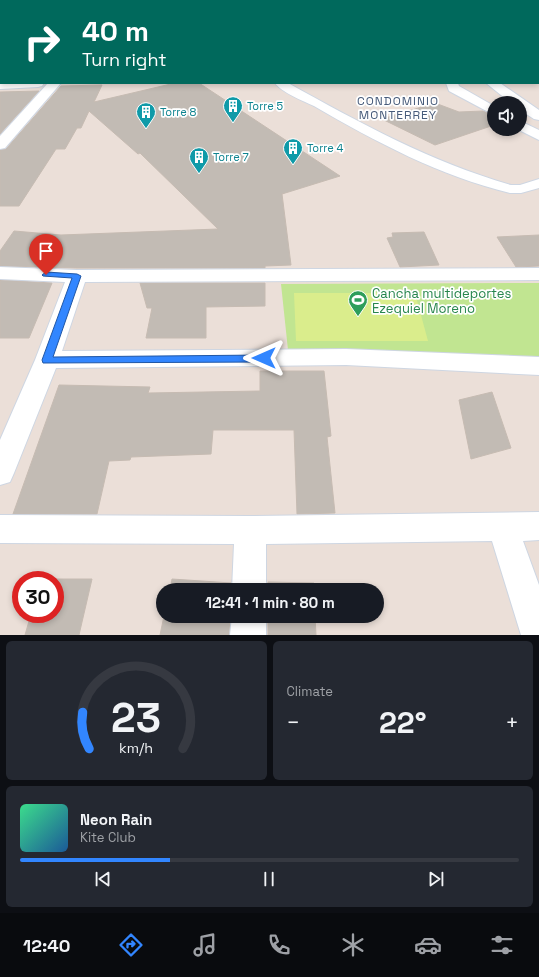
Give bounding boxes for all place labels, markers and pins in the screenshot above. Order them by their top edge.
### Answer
building icon: Torre 5 [222,95,244,123]
place label: Torre 5 [247,99,284,113]
building icon: Torre 8 [135,101,157,129]
place label: Torre 8 [160,105,197,119]
building icon: Torre 4 [282,137,304,165]
place label: Torre 4 [307,141,344,155]
building icon: Torre 7 [188,146,210,174]
place label: Torre 7 [213,150,249,164]
pin [29,234,63,275]
place label: Cancha multideportes Ezequiel Moreno [372,285,512,317]
sports icon: Cancha multideportes Ezequiel Moreno [347,289,369,317]

